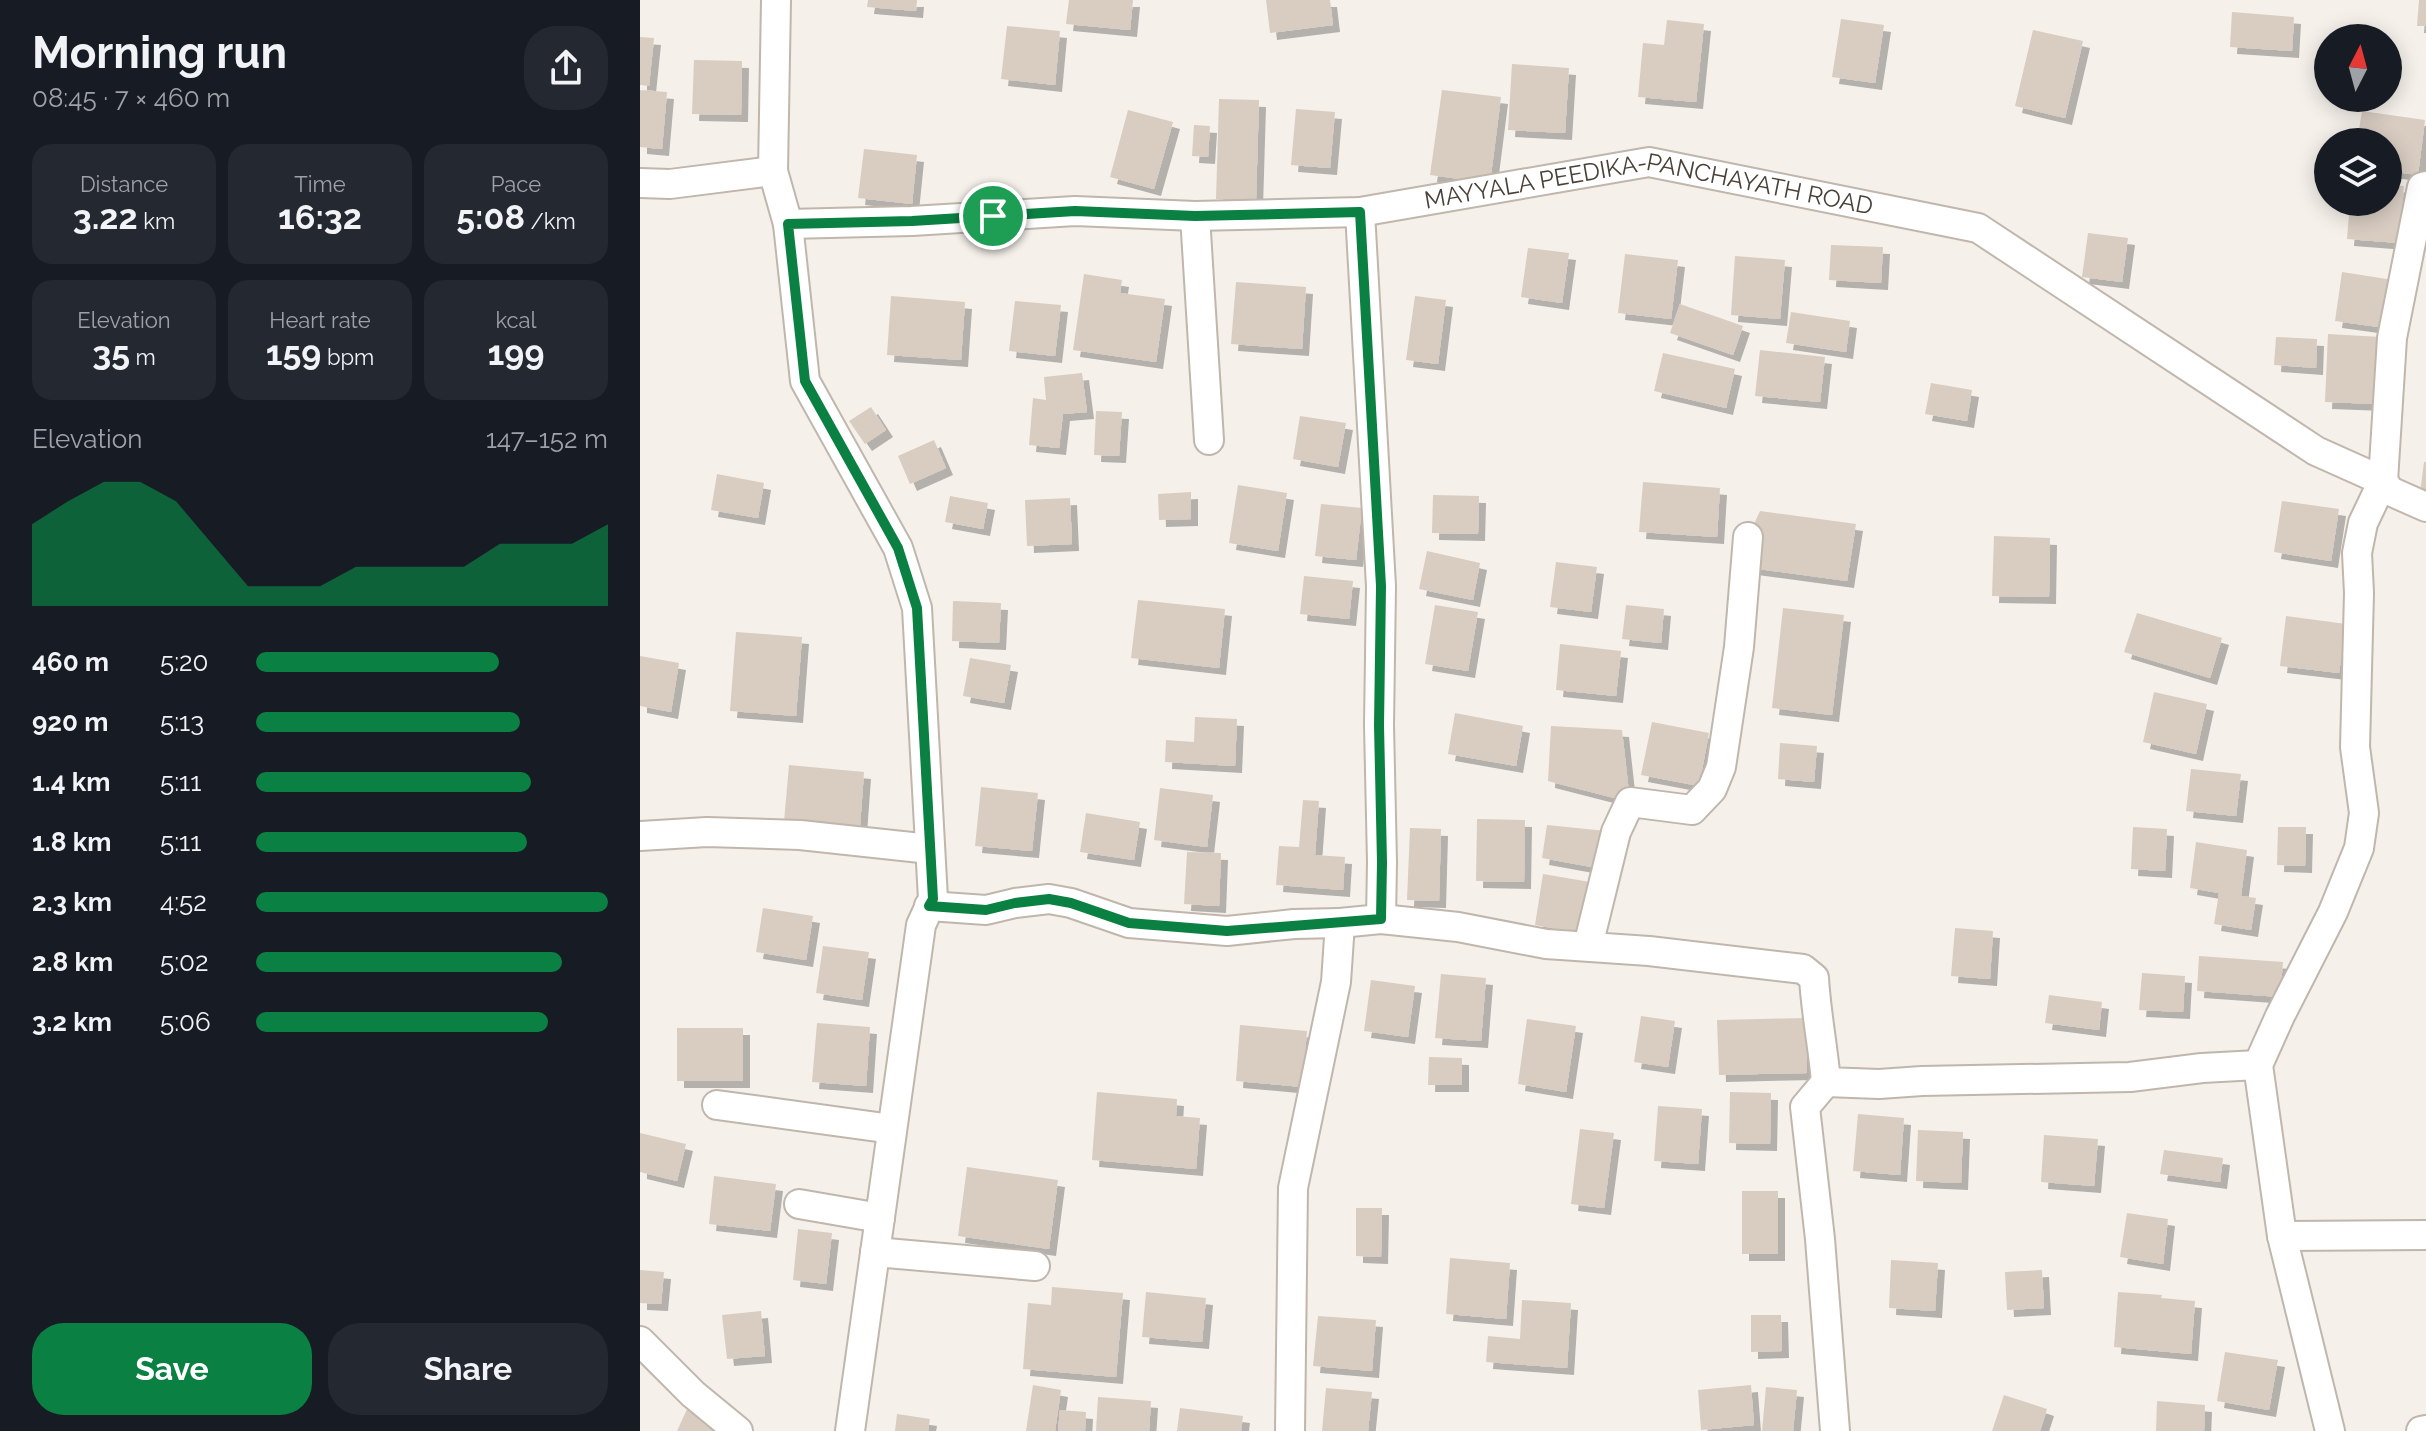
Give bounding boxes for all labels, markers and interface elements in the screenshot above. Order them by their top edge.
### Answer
north arrow [2314,24,2402,112]
map controls [2314,24,2402,216]
button: share [524,26,608,110]
text: Morning run [32,27,287,78]
text: 08:45 · 7 × 460 m [32,83,230,113]
button: layers [2314,128,2402,216]
text: MAYYALA PEEDIKA-PANCHAYATH ROAD [1422,147,1876,221]
text: Distance [80,171,168,197]
text: Time [294,171,346,197]
text: Pace [491,171,541,197]
pin [959,182,1027,250]
street label: MAYYALA PEEDIKA-PANCHAYATH ROAD [1420,188,1876,224]
icon: arrive [971,194,1015,238]
text: 3.22 [73,197,138,237]
text: 16:32 [278,197,362,237]
text: 5:08 [456,197,525,237]
text: km [138,208,175,234]
text: /km [525,208,576,234]
text: Elevation [77,307,171,333]
text: Heart rate [269,307,371,333]
text: kcal [495,307,537,333]
text: 35 [92,333,130,373]
text: 159 [266,333,321,373]
text: 199 [488,333,544,373]
text: m [130,344,156,370]
text: bpm [321,344,374,370]
text: Elevation [32,424,142,454]
text: 147–152 m [486,424,608,454]
text: 460 m [32,647,109,677]
text: 5:20 [160,647,209,677]
text: 920 m [32,707,108,737]
text: 5:13 [160,707,204,737]
text: 1.4 km [32,767,111,797]
text: 5:11 [160,767,201,797]
text: 1.8 km [32,827,111,857]
text: 5:11 [160,827,201,857]
text: 2.3 km [32,887,112,917]
text: 4:52 [160,887,207,917]
text: 2.8 km [32,947,113,977]
text: 5:02 [160,947,209,977]
text: 3.2 km [32,1007,112,1037]
text: 5:06 [160,1007,211,1037]
button: Save [32,1323,312,1415]
button: Share [328,1323,608,1415]

